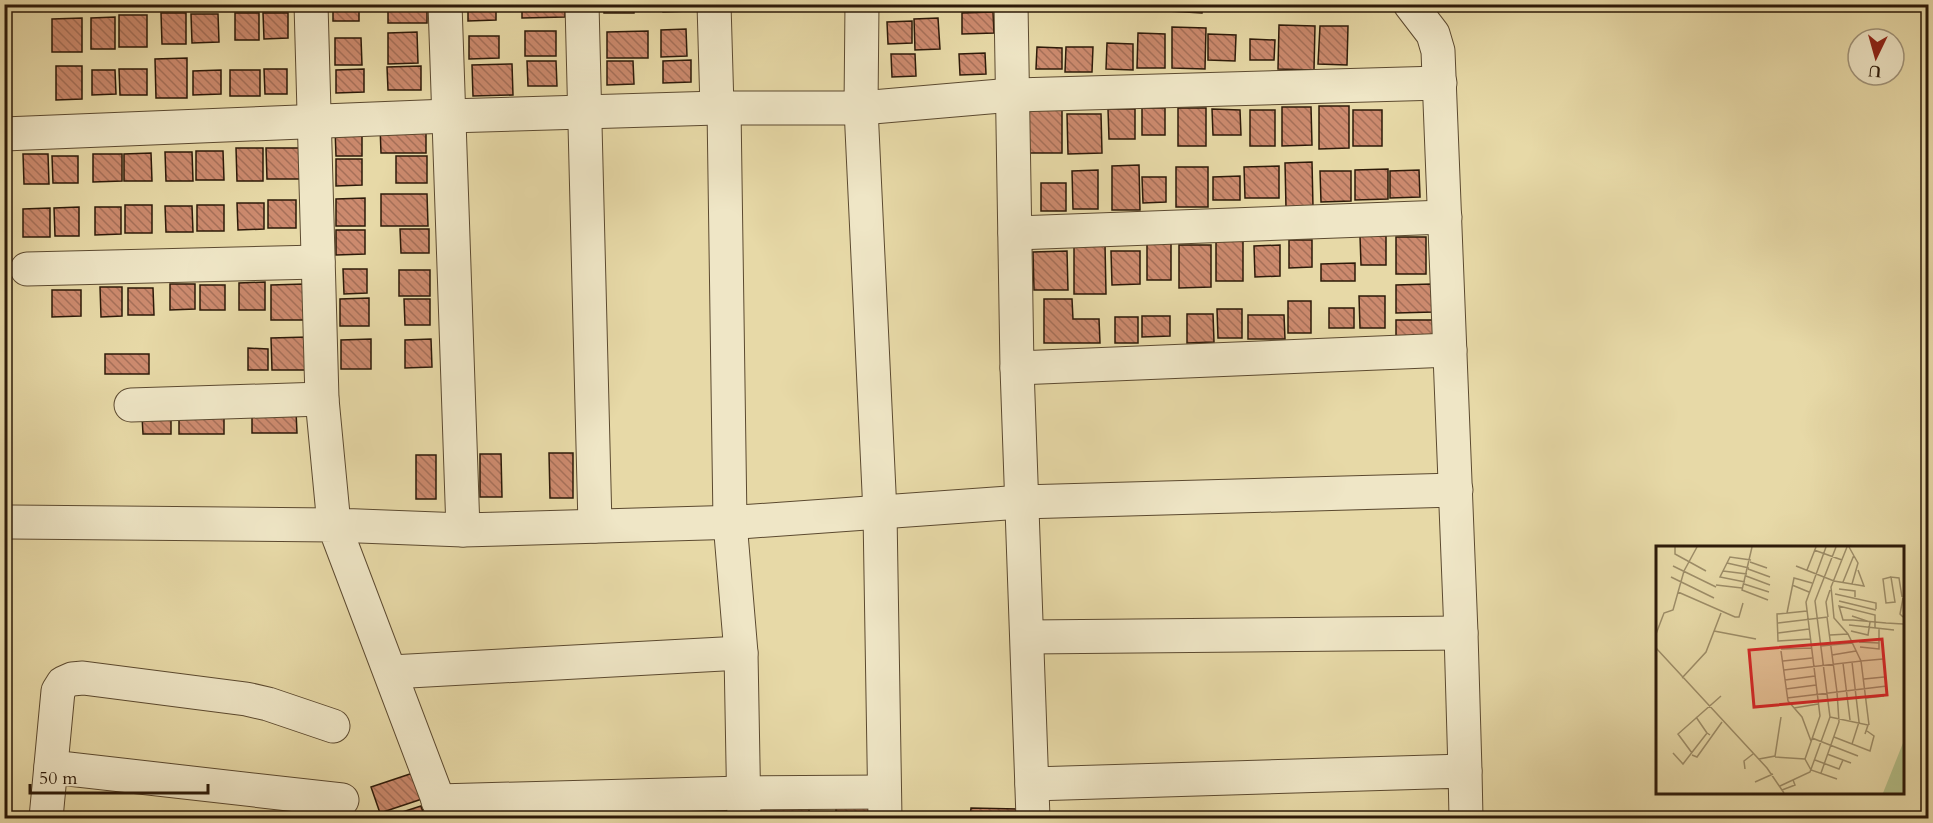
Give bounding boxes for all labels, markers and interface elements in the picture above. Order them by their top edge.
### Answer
north arrow [1846,27,1906,87]
text: U [1867,59,1882,82]
inset map [1656,546,1903,793]
scale bar [30,757,208,795]
text: 50 m [39,766,78,791]

